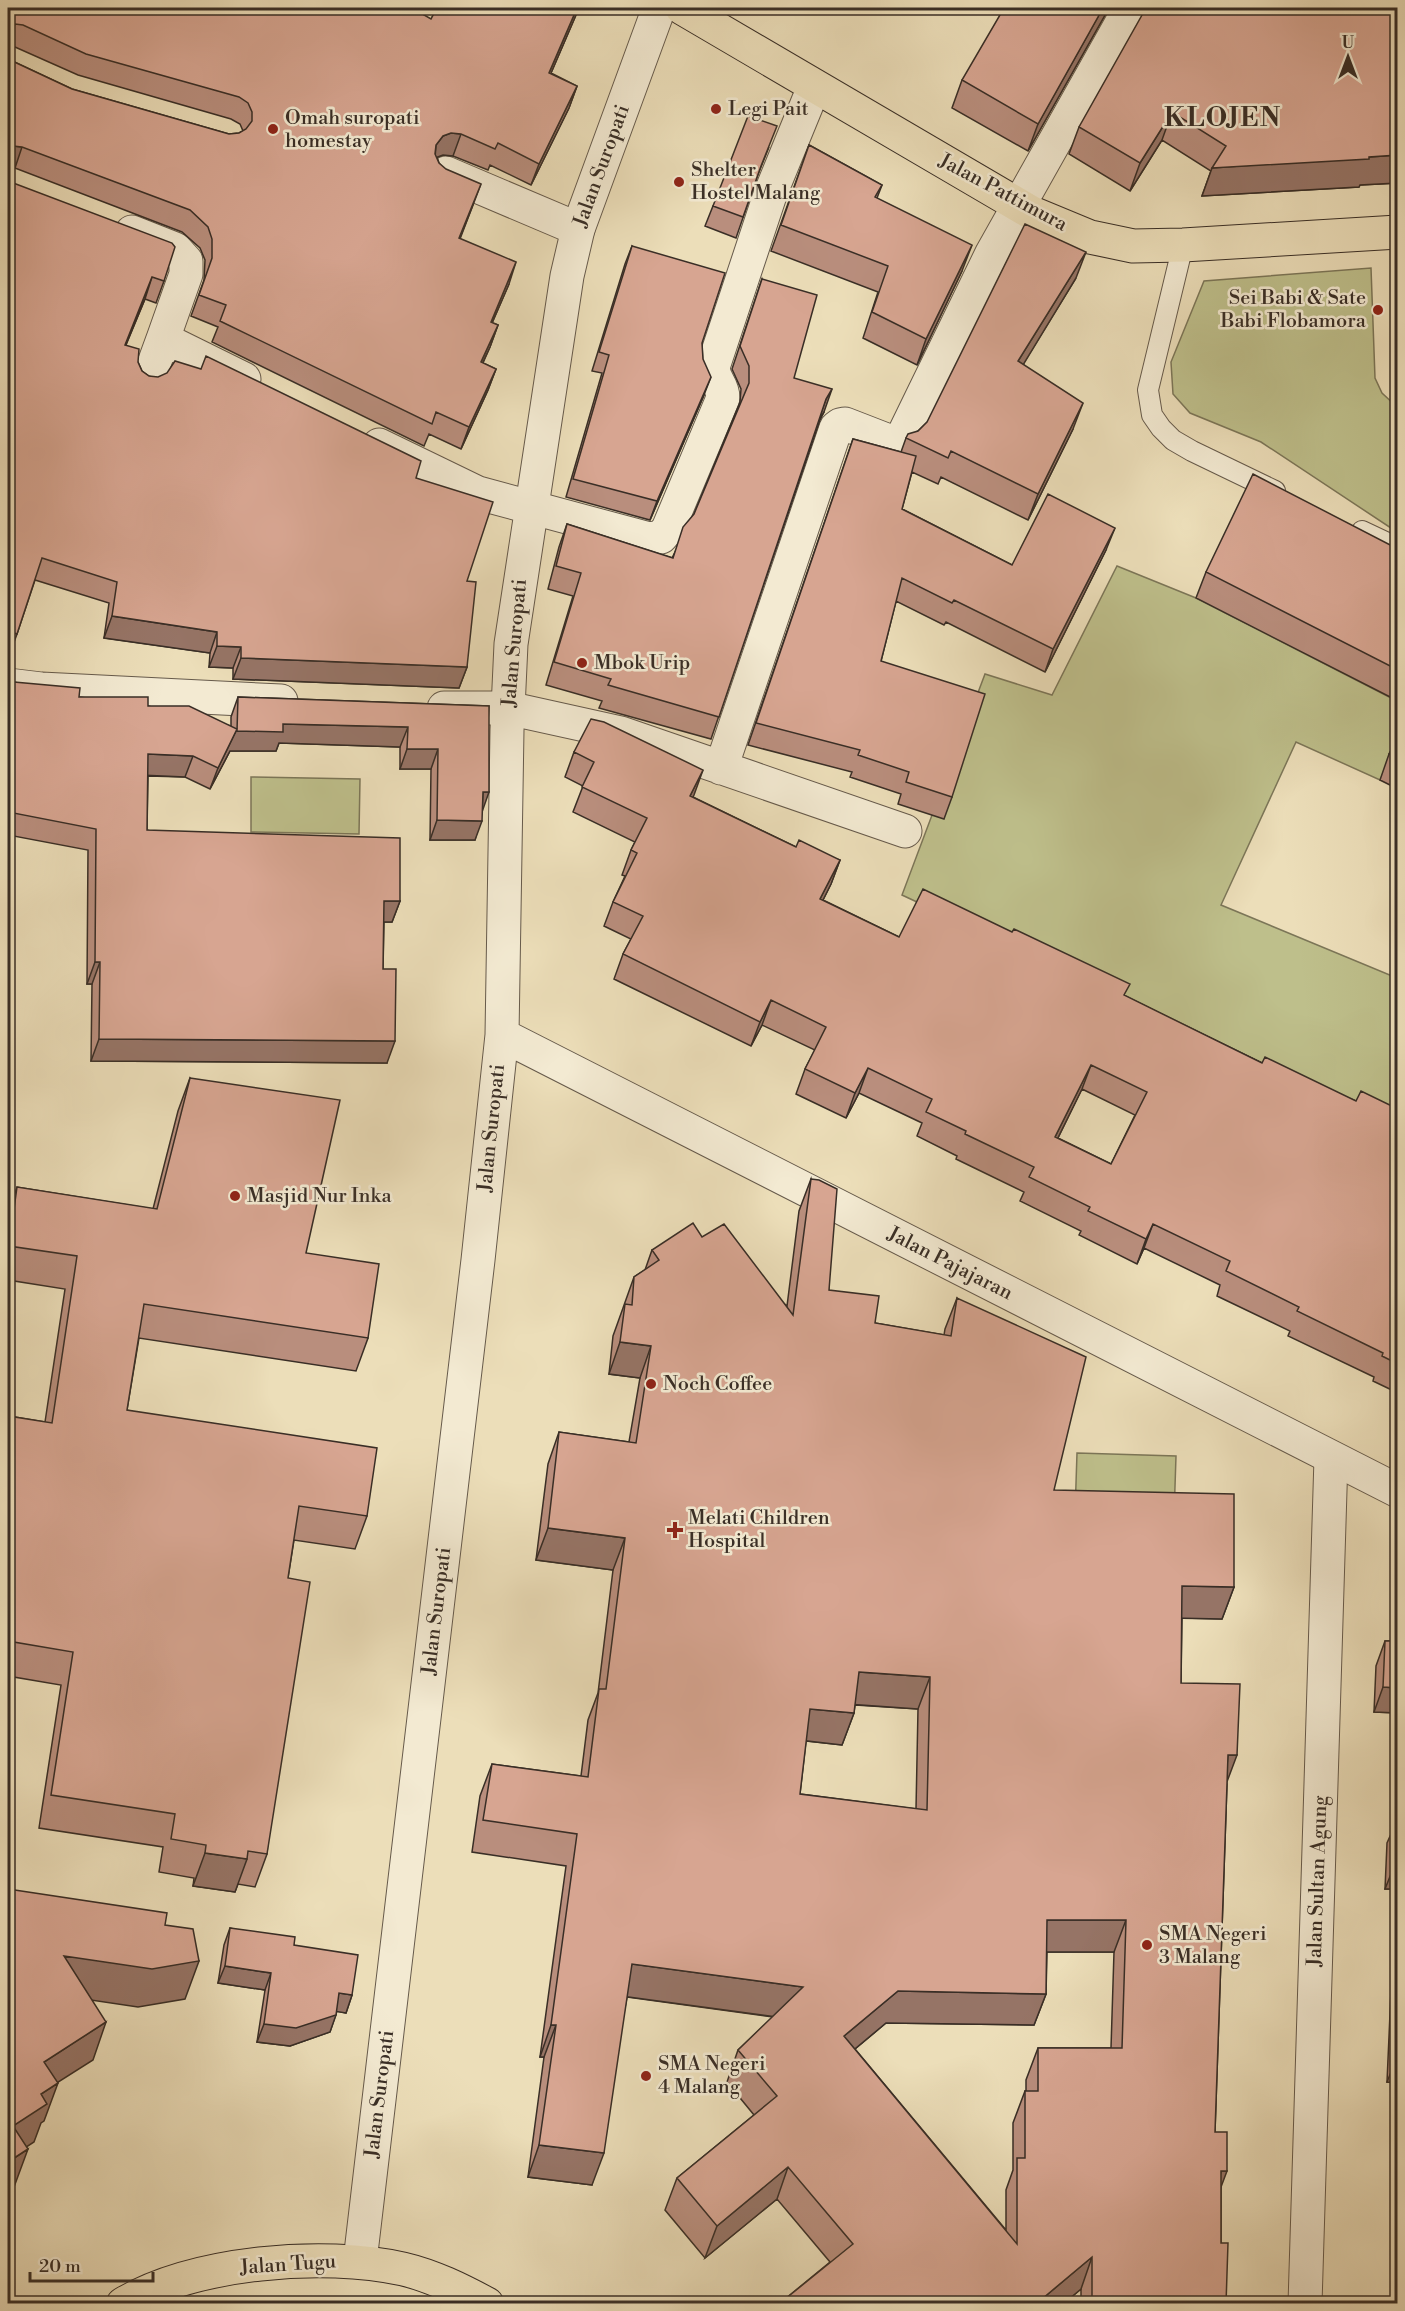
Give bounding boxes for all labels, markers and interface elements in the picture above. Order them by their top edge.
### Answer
north arrow [1318,27,1378,87]
text: U [1342,33,1355,53]
place label: Legi Pait [728,97,809,122]
street label: Jalan Suropati [568,101,636,232]
marker: Legi Pait [709,102,723,116]
district label: KLOJEN [1164,102,1282,134]
place label: Omah suropati homestay [285,106,420,154]
marker: Omah suropati homestay [266,122,280,136]
street label: Jalan Pattimura [934,148,1072,238]
place label: Shelter Hostel Malang [691,158,821,206]
marker: Shelter Hostel Malang [672,175,686,189]
place label: Sei Babi & Sate Babi Flobamora [1219,286,1367,334]
marker: Sei Babi & Sate Babi Flobamora [1371,303,1385,317]
street label: Jalan Suropati [497,577,533,709]
place label: Mbok Urip [594,651,690,676]
marker: Mbok Urip [575,656,589,670]
street label: Jalan Suropati [473,1062,511,1194]
place label: Masjid Nur Inka [247,1184,393,1209]
marker: Masjid Nur Inka [228,1189,242,1203]
street label: Jalan Pajajaran [882,1221,1017,1306]
place label: Noch Coffee [663,1372,772,1397]
marker: Noch Coffee [644,1377,658,1391]
place label: Melati Children Hospital [688,1506,830,1554]
marker: Melati Children Hospital [666,1521,684,1539]
street label: Jalan Suropati [417,1545,457,1677]
street label: Jalan Sultan Agung [1302,1794,1334,1968]
place label: SMA Negeri 3 Malang [1159,1922,1267,1970]
marker: SMA Negeri 3 Malang [1140,1938,1154,1952]
street label: Jalan Suropati [360,2028,400,2160]
place label: SMA Negeri 4 Malang [658,2052,766,2100]
marker: SMA Negeri 4 Malang [639,2069,653,2083]
scale bar [30,2245,153,2283]
street label: Jalan Tugu [238,2249,337,2281]
text: 20 m [39,2255,81,2278]

